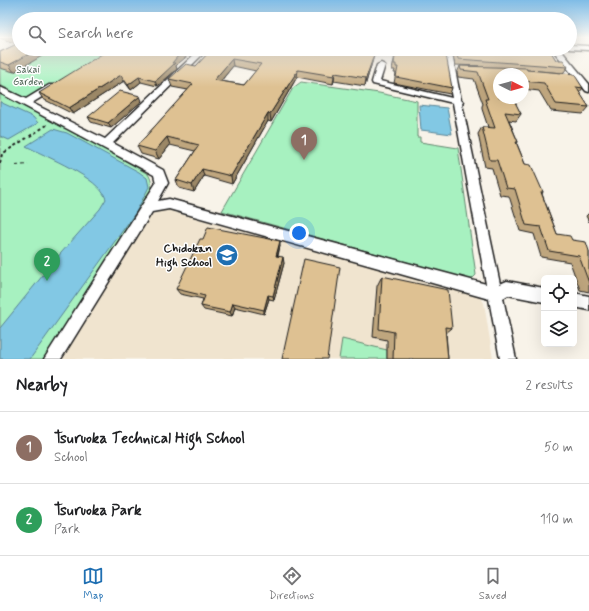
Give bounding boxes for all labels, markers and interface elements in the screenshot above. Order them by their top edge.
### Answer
search box [12,12,577,56]
icon: search [26,23,48,45]
text: Search here [58,24,134,44]
park label: Sakai Garden [13,64,43,89]
north arrow [493,68,529,104]
pin: 1 [291,127,317,160]
your location [289,223,309,243]
place label: Chidokan High School [156,241,212,272]
school or university icon: Chidokan High School [214,242,240,268]
pin: 2 [34,248,60,281]
map controls [541,275,577,347]
button: locate [541,275,577,311]
button: layers [541,311,577,347]
text: Nearby [16,374,68,396]
text: 2 results [526,377,573,394]
text: Tsuruoka Technical High School [54,429,245,449]
text: 1 [26,439,32,456]
text: 50 m [544,439,573,456]
text: School [54,449,88,466]
text: Tsuruoka Park [54,501,142,521]
text: 2 [26,511,32,528]
text: 110 m [540,511,573,528]
text: Park [54,521,80,538]
tab: Map [82,565,104,603]
tab: Directions [269,565,314,603]
tab: Saved [479,565,507,603]

